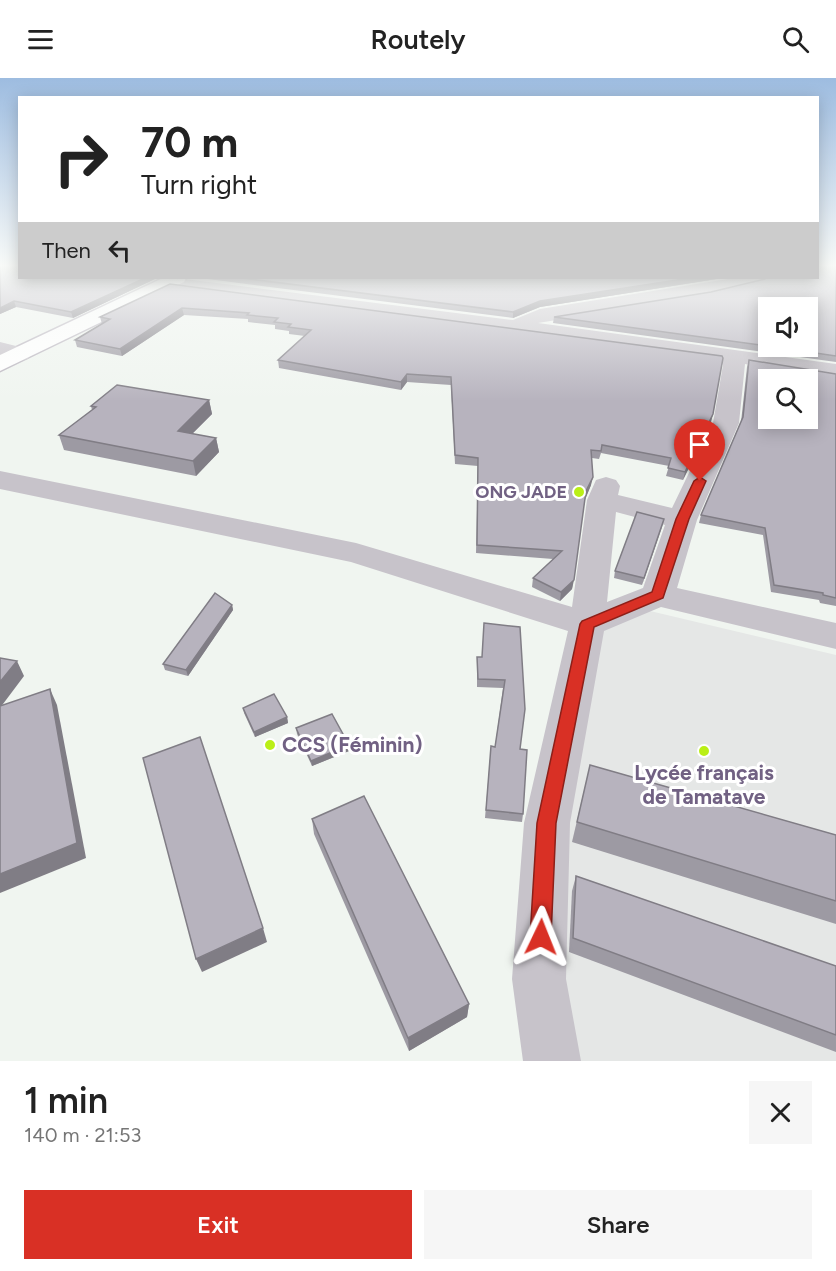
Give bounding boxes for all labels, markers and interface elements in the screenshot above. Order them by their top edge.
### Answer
icon: menu [24,23,57,56]
text: Routely [371,23,465,56]
icon: search [779,23,812,56]
text: 70 m [141,117,238,168]
icon: right [42,120,120,198]
text: Turn right [141,168,257,201]
icon: left [103,234,136,267]
text: Then [42,237,91,264]
map controls [758,297,818,429]
button: sound [758,297,818,357]
button: search [758,369,818,429]
pin [674,419,725,481]
icon: arrive [683,428,716,461]
place label: ONG JADE [475,481,567,503]
marker: ONG JADE [572,485,586,499]
place label: CCS (Féminin) [282,732,422,757]
marker: CCS (Féminin) [263,738,277,752]
marker: Lycée français de Tamatave [697,744,711,758]
place label: Lycée français de Tamatave [634,760,774,809]
position arrow [509,905,573,969]
text: 1 min [24,1079,108,1122]
button: close [749,1081,812,1144]
text: 140 m · 21:53 [24,1123,141,1147]
button: Exit [24,1190,412,1259]
button: Share [424,1190,812,1259]

